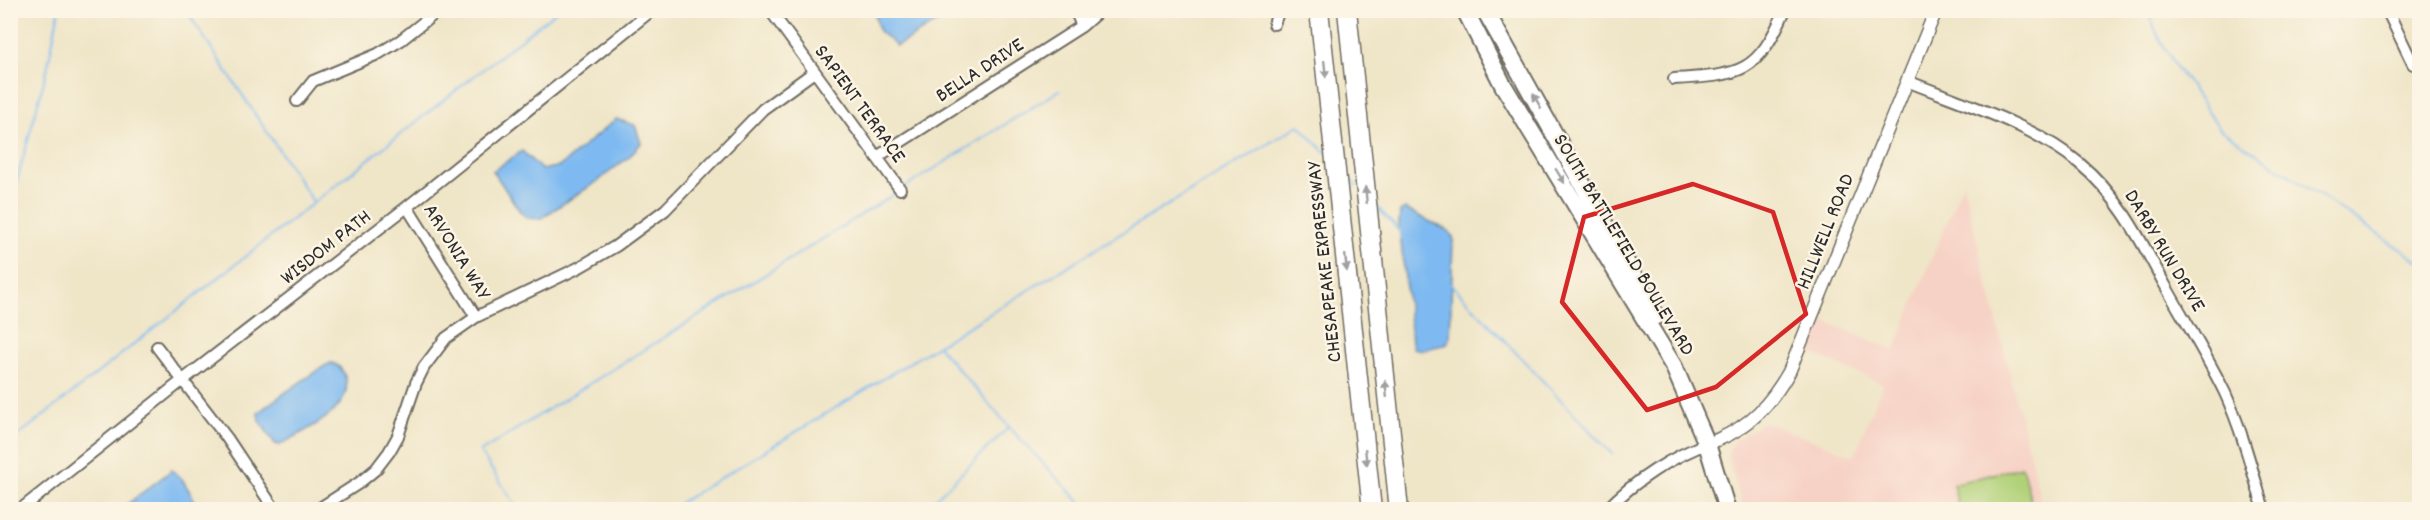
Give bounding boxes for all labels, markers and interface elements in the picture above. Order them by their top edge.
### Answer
street label: BELLA DRIVE [930,31,1031,111]
street label: SAPIENT TERRACE [805,39,912,170]
one-way arrow [1320,59,1330,78]
one-way arrow [1532,92,1542,109]
street label: SOUTH BATTLEFIELD BOULEVARD [1544,129,1701,362]
street label: CHESAPEAKE EXPRESSWAY [1300,158,1351,364]
one-way arrow [1554,168,1565,185]
street label: HILLWELL ROAD [1790,170,1864,295]
one-way arrow [1361,185,1371,204]
street label: DARBY RUN DRIVE [2115,185,2212,319]
street label: ARVONIA WAY [414,199,498,308]
street label: WISDOM PATH [275,203,379,293]
one-way arrow [1341,253,1351,272]
one-way arrow [1381,379,1391,398]
one-way arrow [1361,447,1371,466]

